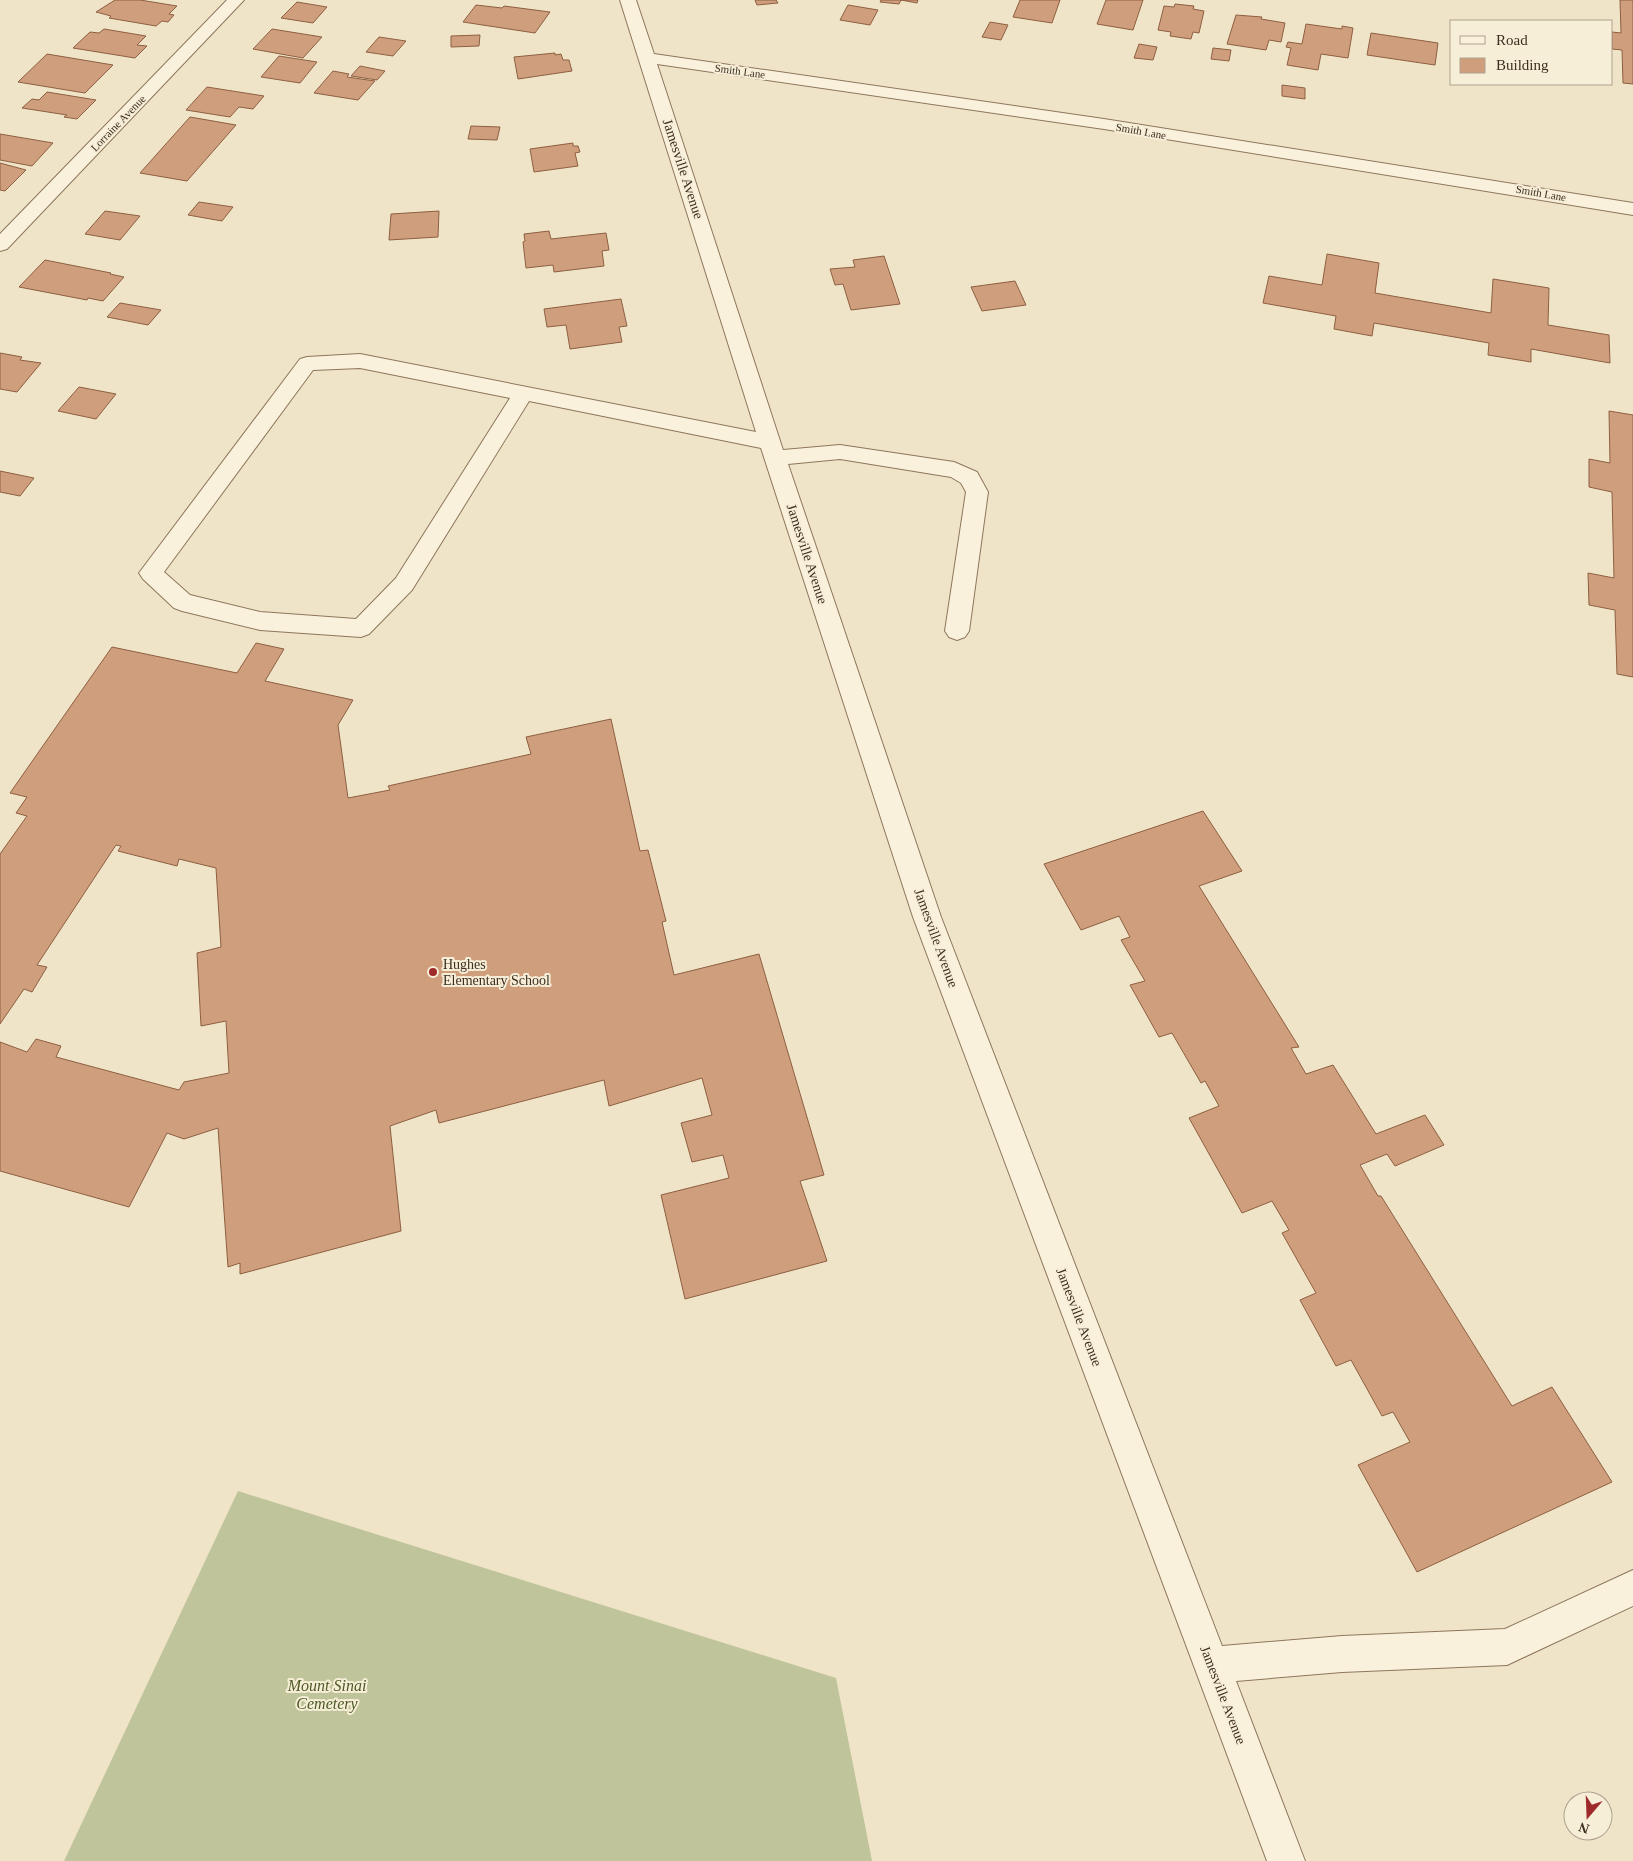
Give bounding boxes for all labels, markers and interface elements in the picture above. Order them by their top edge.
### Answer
legend [1450,20,1613,85]
text: Road [1496,32,1528,48]
text: Building [1496,57,1549,73]
street label: Smith Lane [714,62,766,81]
street label: Lorraine Avenue [88,92,148,154]
street label: Jamesville Avenue [660,117,706,221]
street label: Smith Lane [1115,121,1167,141]
street label: Smith Lane [1515,183,1567,203]
street label: Jamesville Avenue [784,502,830,606]
street label: Jamesville Avenue [911,886,961,990]
place label: Hughes Elementary School [443,957,550,988]
marker: Hughes Elementary School [427,966,439,978]
street label: Jamesville Avenue [1053,1266,1105,1368]
street label: Jamesville Avenue [1197,1644,1249,1746]
park label: Mount Sinai Cemetery [287,1677,366,1713]
north arrow [1563,1791,1613,1841]
text: N [1577,1819,1591,1837]

